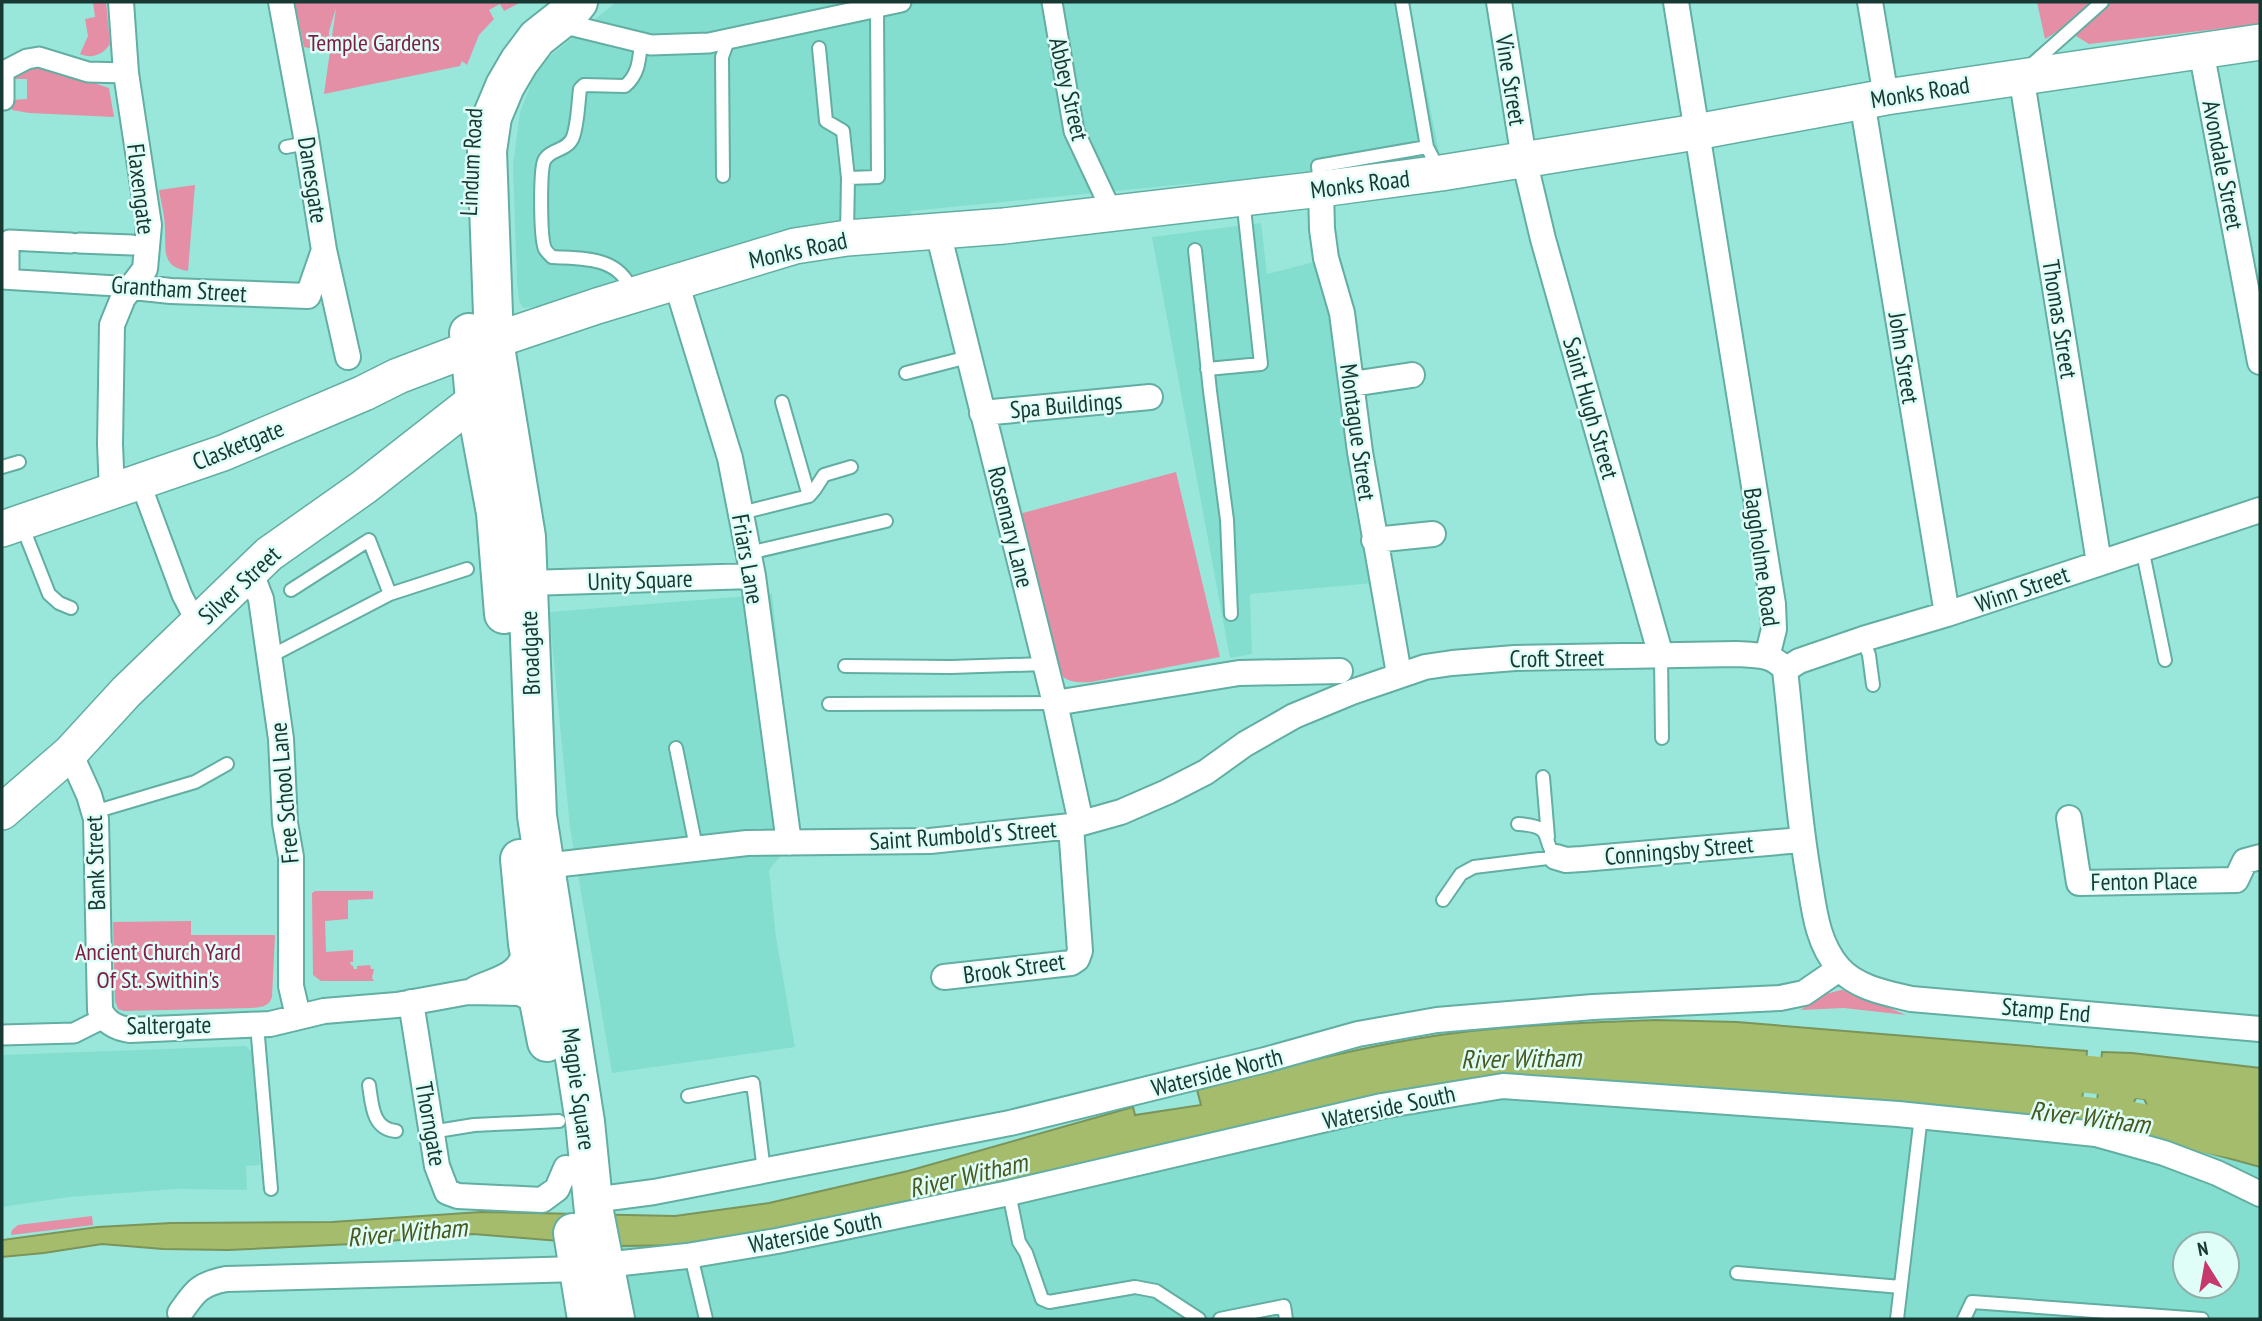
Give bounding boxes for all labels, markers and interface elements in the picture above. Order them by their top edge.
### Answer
park label: Temple Gardens [308,27,440,58]
street label: Vine Street [1488,31,1534,128]
street label: Abbey Street [1042,34,1096,144]
street label: Monks Road [1868,69,1972,115]
street label: Avondale Street [2195,98,2251,233]
street label: Lindum Road [453,107,489,217]
street label: Danesgate [291,135,335,225]
street label: Flaxengate [120,142,162,236]
street label: Monks Road [1309,163,1411,205]
street label: Monks Road [746,224,850,276]
street label: Thomas Street [2035,257,2085,381]
street label: Grantham Street [110,269,248,309]
street label: John Street [1881,309,1927,406]
street label: Saint Hugh Street [1556,333,1626,483]
street label: Montague Street [1333,362,1383,503]
street label: Spa Buildings [1009,385,1123,425]
street label: Clasketgate [188,413,288,477]
street label: Rosemary Lane [981,463,1041,591]
street label: Baggholme Road [1737,486,1787,628]
street label: Friars Lane [725,512,771,606]
street label: Silver Street [191,539,287,631]
street label: Winn Street [1971,558,2073,619]
street label: Unity Square [587,563,693,597]
street label: Broadgate [513,610,547,696]
street label: Croft Street [1509,642,1605,674]
street label: Free School Lane [262,721,306,865]
street label: Saint Rumbold's Street [868,813,1058,857]
street label: Bank Street [78,815,112,911]
street label: Conningsby Street [1603,828,1755,872]
street label: Fenton Place [2090,865,2198,897]
park label: Ancient Church Yard Of St. Swithin's [75,936,241,995]
street label: Brook Street [961,945,1067,990]
street label: Stamp End [2000,991,2092,1029]
street label: Saltergate [126,1009,212,1041]
street label: Magpie Square [555,1026,603,1152]
water label: River Witham [1461,1040,1583,1076]
street label: Waterside North [1148,1041,1286,1103]
street label: Waterside South [1320,1078,1458,1136]
street label: Thorngate [408,1079,454,1169]
water label: River Witham [2028,1093,2154,1141]
water label: River Witham [906,1145,1032,1205]
street label: Waterside South [746,1204,884,1260]
water label: River Witham [346,1210,470,1254]
north arrow [2171,1230,2241,1300]
text: N [2195,1236,2210,1261]

